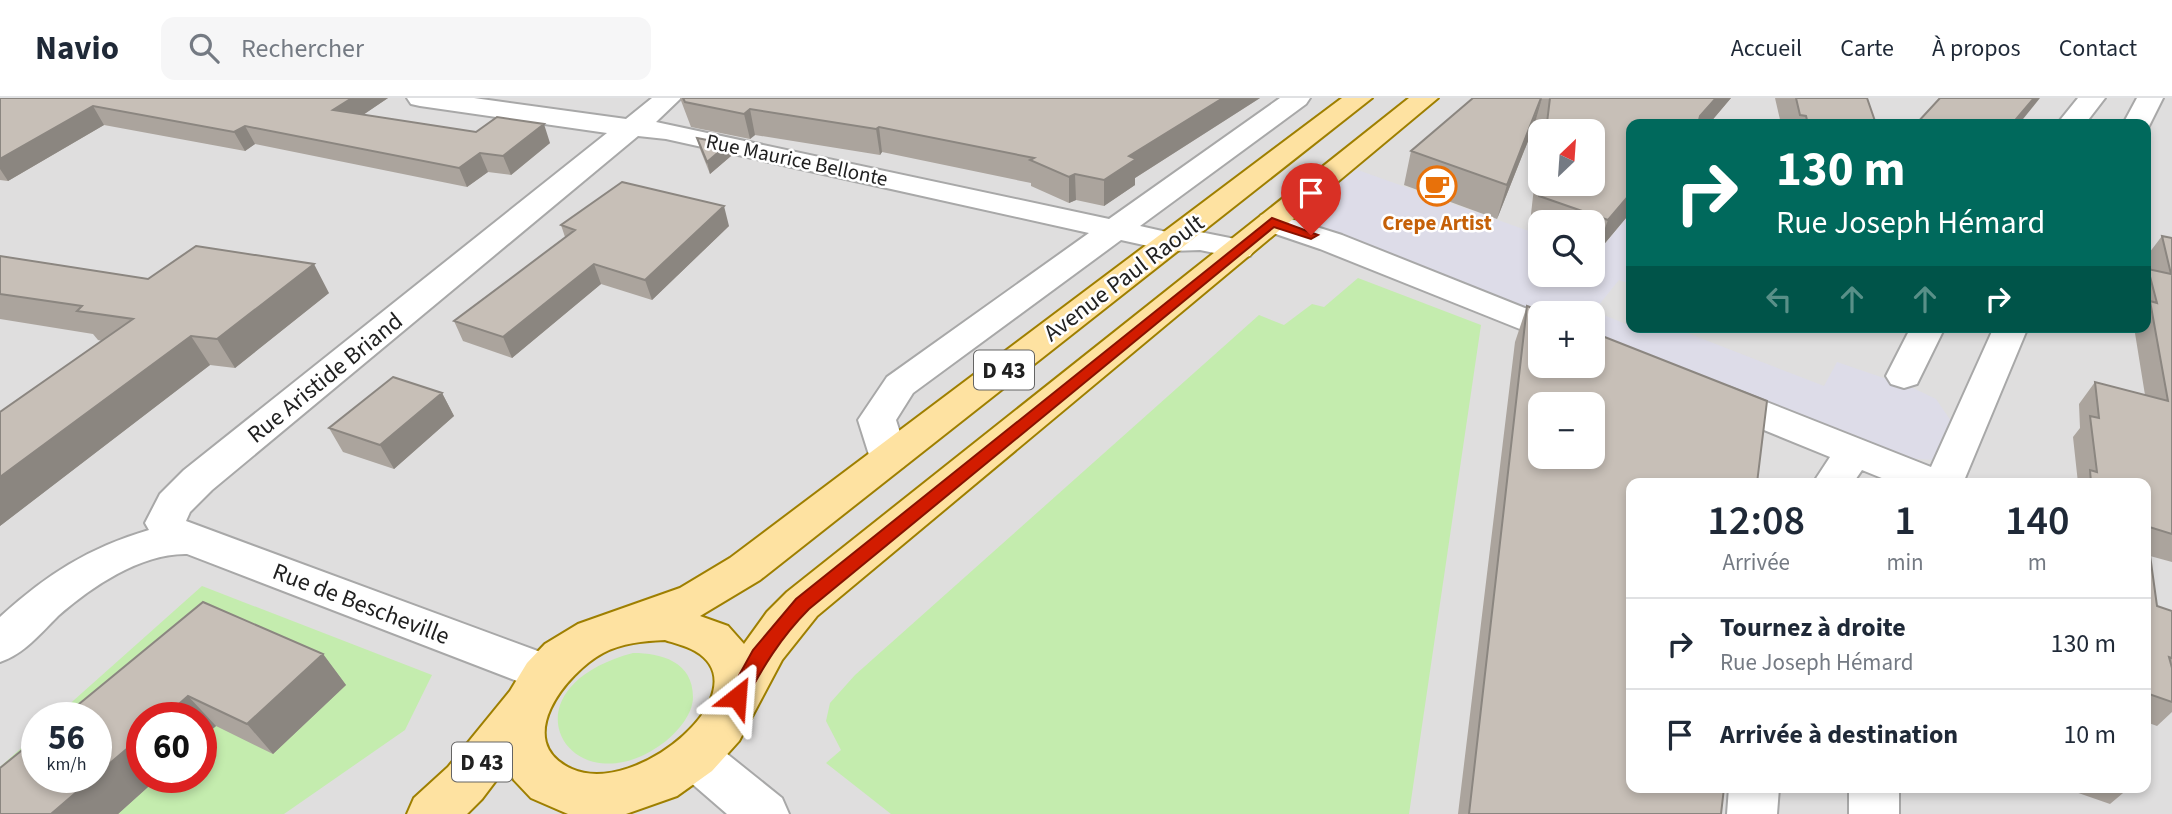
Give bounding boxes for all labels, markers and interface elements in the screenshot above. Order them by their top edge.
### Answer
search box [161,17,651,80]
text: Navio [35,25,119,72]
icon: search [185,29,223,67]
text: Rechercher [241,30,364,67]
text: Accueil [1731,31,1802,66]
text: Carte [1840,31,1894,66]
text: À propos [1932,31,2021,66]
text: Contact [2059,31,2137,66]
north arrow [1528,119,1605,196]
map controls [1528,119,1605,469]
street label: Rue Maurice Bellonte [703,126,891,194]
text: 130 m [1776,135,1905,205]
icon: right [1661,147,1752,238]
pin [1281,163,1341,235]
cafe icon: Crepe Artist [1416,165,1458,207]
icon: arrive [1292,174,1330,212]
text: Rue Joseph Hémard [1776,200,2045,246]
street label: Avenue Paul Raoult [1036,206,1212,350]
place label: Crepe Artist [1382,208,1492,238]
button: search [1528,210,1605,287]
icon: left [1760,280,1798,318]
icon: ahead [1833,280,1871,318]
icon: ahead [1906,280,1944,318]
icon: right [1979,280,2017,318]
button: + [1528,301,1605,378]
street label: Rue Aristide Briand [240,304,410,452]
road number: D 43 [974,350,1034,390]
button: − [1528,392,1605,469]
text: 12:08 [1707,491,1805,551]
text: 1 [1894,491,1916,551]
text: 140 [2005,491,2070,551]
text: Arrivée [1722,546,1790,579]
text: min [1886,546,1924,579]
text: m [2028,546,2047,579]
street label: Rue de Bescheville [268,554,454,654]
text: Tournez à droite [1720,609,1906,646]
icon: right [1661,625,1699,663]
text: 130 m [2050,625,2116,662]
text: Rue Joseph Hémard [1720,646,1914,679]
position arrow [700,660,774,734]
speed limit sign: 60 [126,702,217,793]
text: 56 [48,713,85,763]
icon: arrive [1661,716,1699,754]
text: Arrivée à destination [1720,716,1958,753]
text: 10 m [2063,716,2116,753]
road number: D 43 [452,742,512,782]
text: km/h [47,752,86,777]

